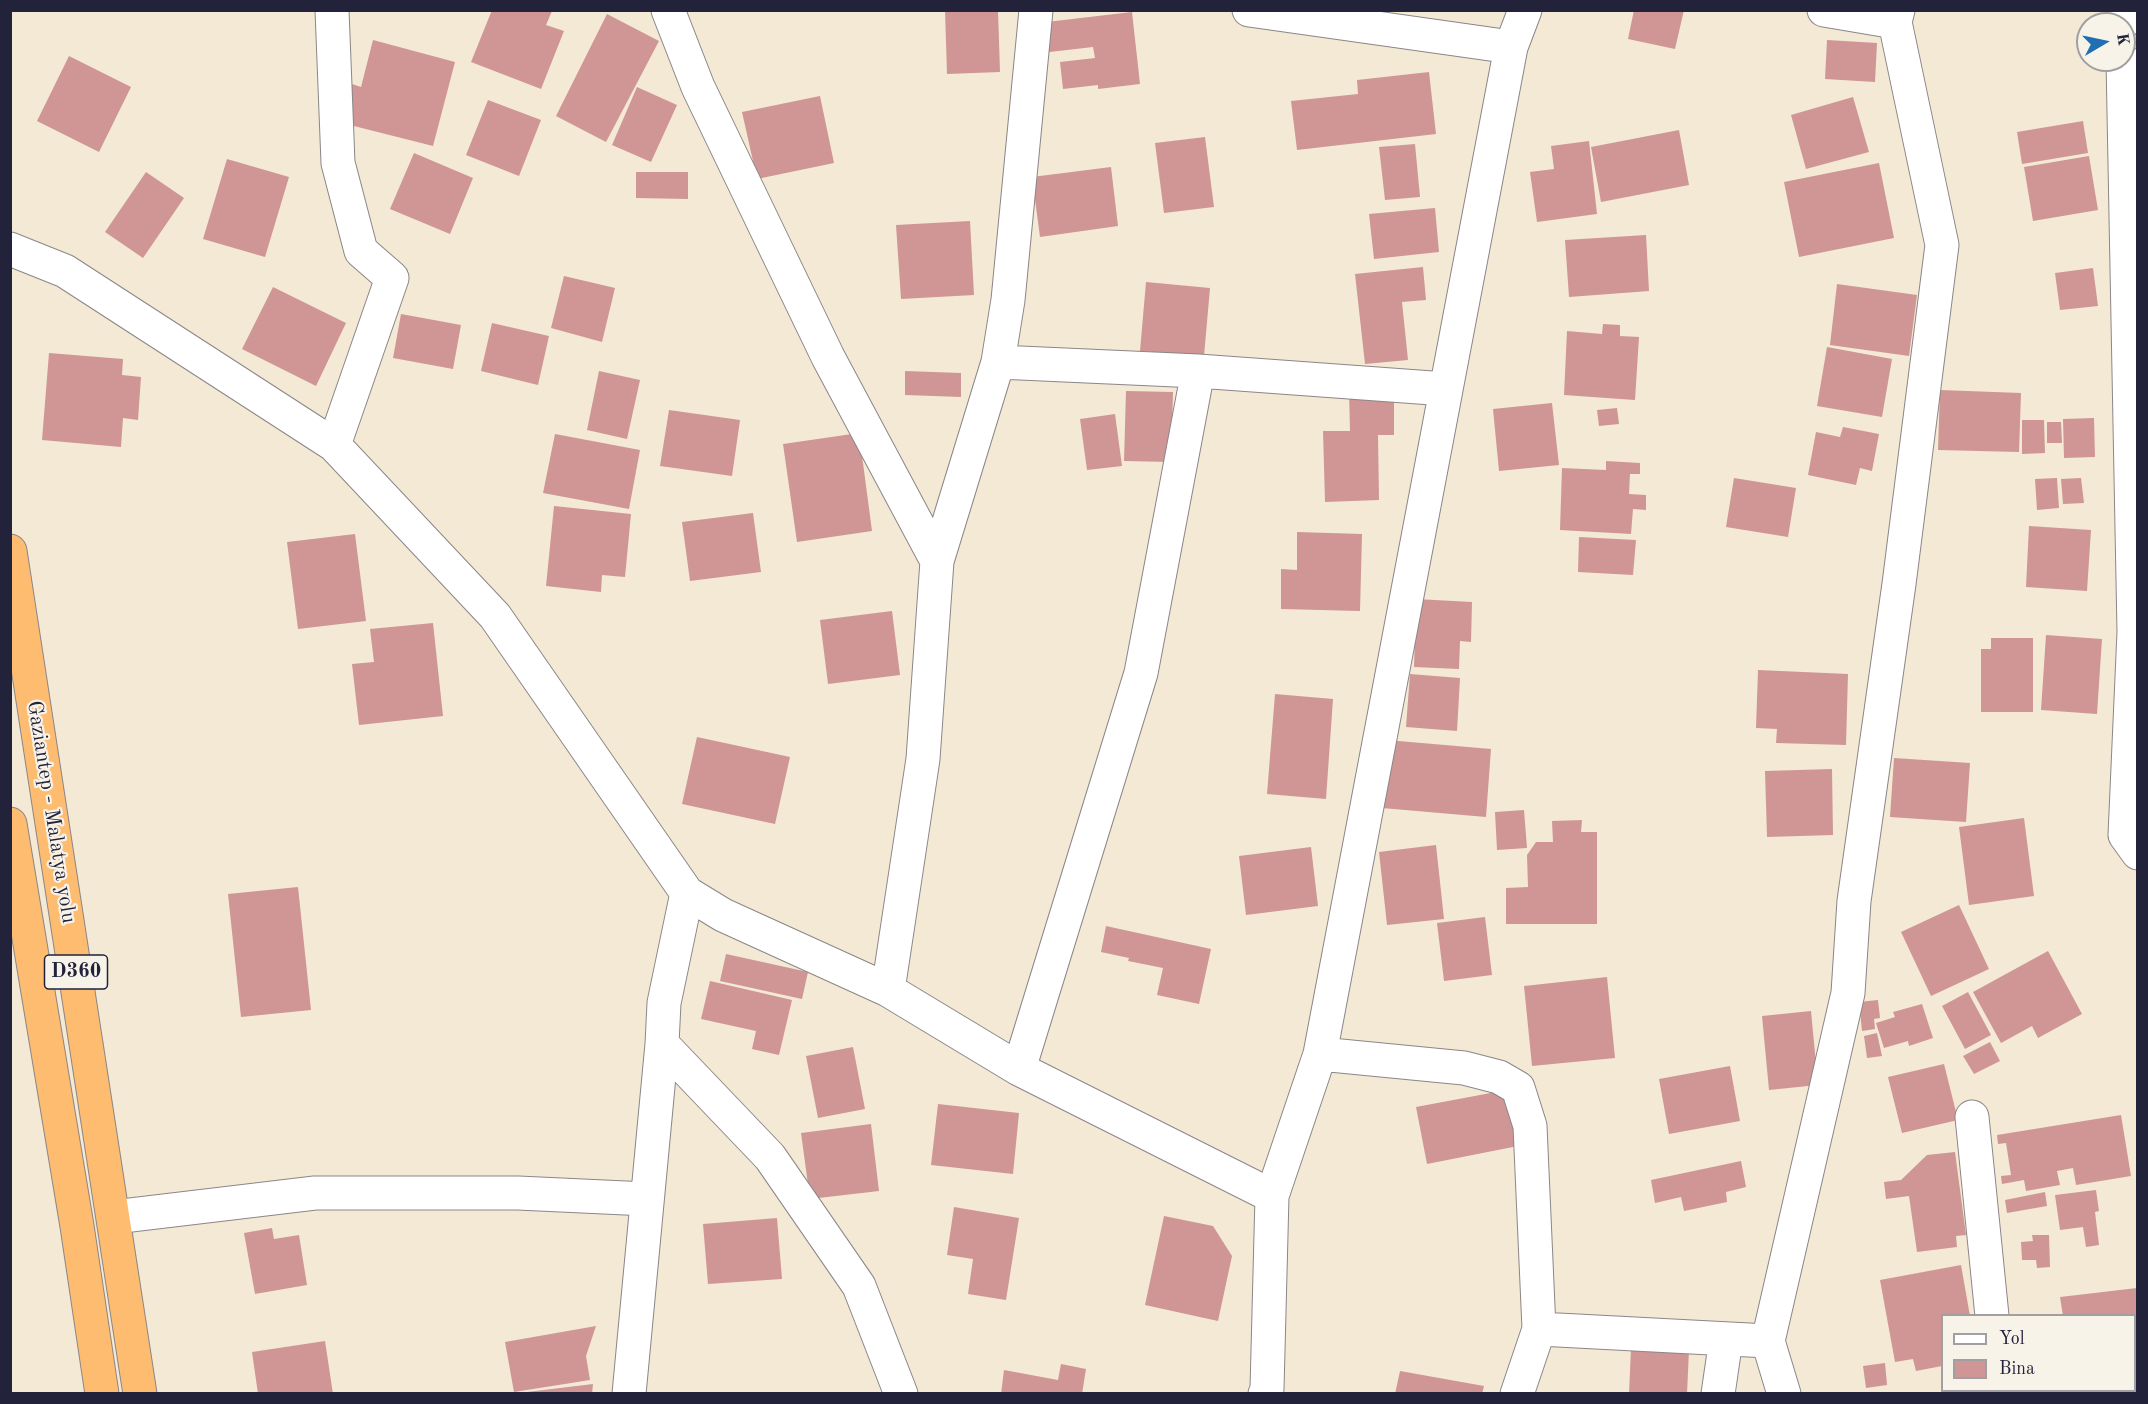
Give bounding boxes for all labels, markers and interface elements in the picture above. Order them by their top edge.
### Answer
north arrow [2076,12,2136,72]
text: K [2113,32,2131,47]
street label: Gaziantep - Malatya yolu [21,699,81,925]
road number: D360 [44,955,107,989]
legend [1941,1314,2136,1392]
text: Yol [1999,1330,2025,1348]
text: Bina [1999,1360,2035,1378]

